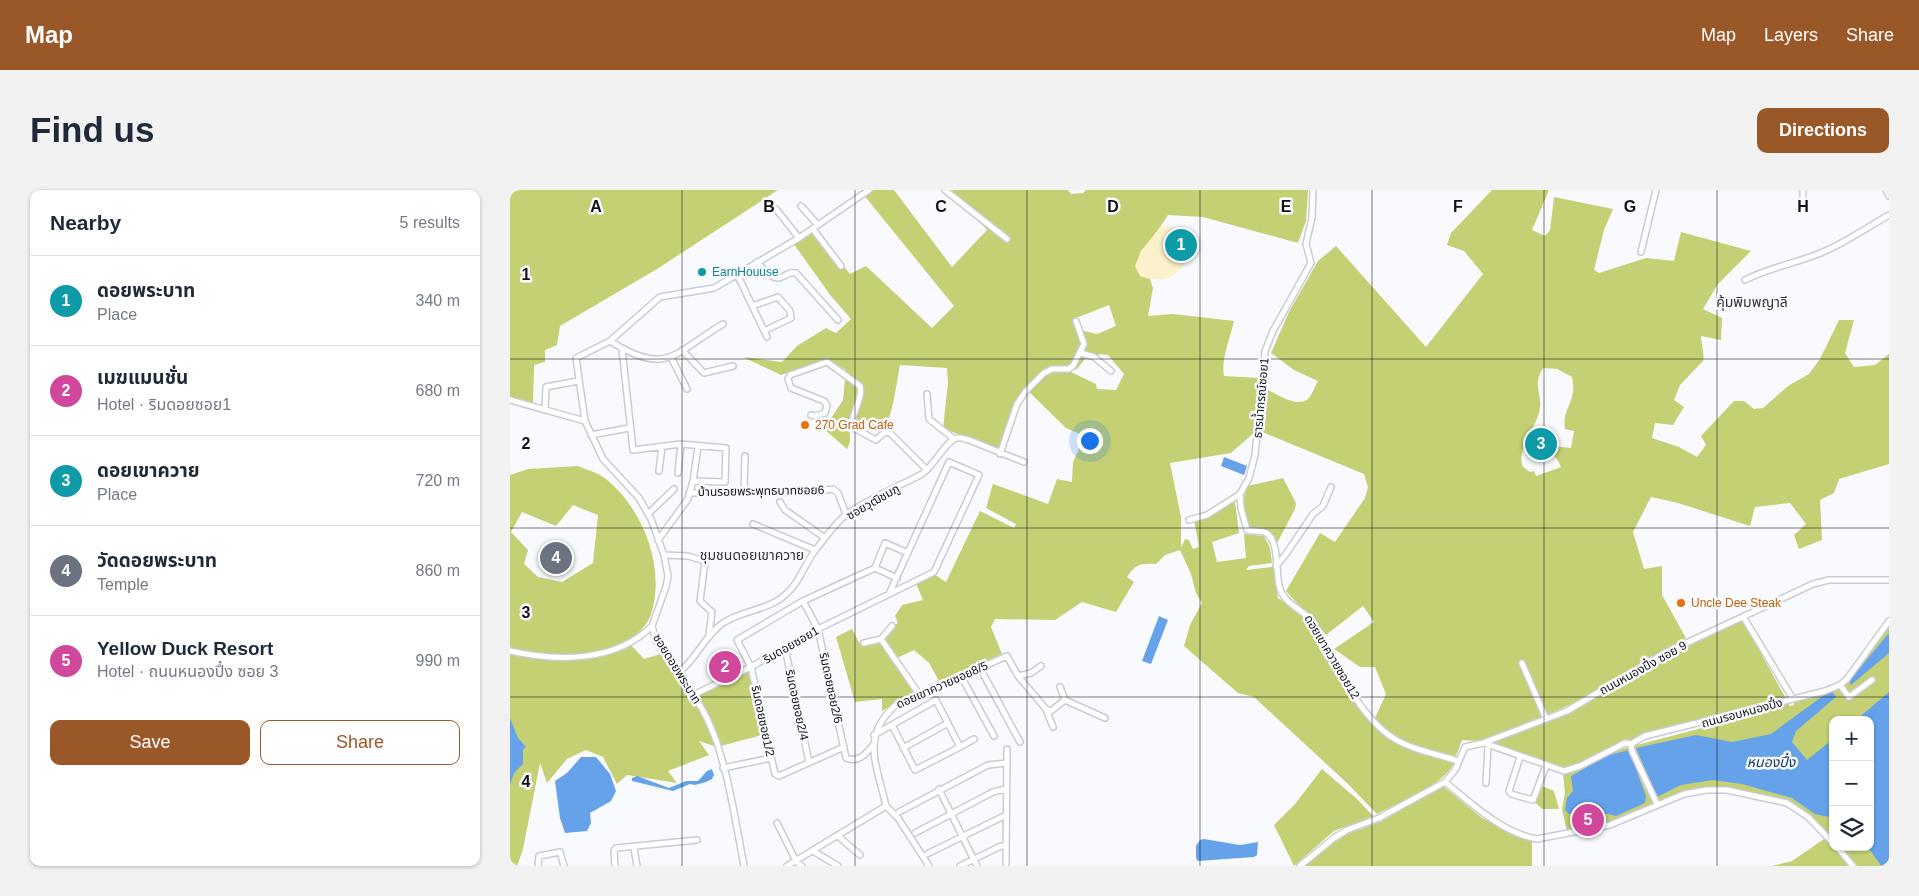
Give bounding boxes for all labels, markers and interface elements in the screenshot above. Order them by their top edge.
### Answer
text: Map [25,21,73,48]
text: Map [1701,25,1736,45]
text: Layers [1764,25,1818,45]
text: Share [1846,25,1894,45]
button: Directions [1757,108,1889,153]
text: Find us [30,110,154,149]
text: A [590,198,602,215]
text: B [763,198,775,215]
text: C [935,198,947,215]
text: D [1107,198,1119,215]
text: E [1281,198,1292,215]
text: F [1453,198,1463,215]
text: G [1624,198,1636,215]
text: H [1797,198,1809,215]
text: Nearby [50,211,121,234]
text: 5 results [400,214,460,231]
pin: 1 [1165,226,1197,264]
place label: EarnHouuse [712,265,779,279]
text: 1 [522,266,531,283]
marker: EarnHouuse [696,266,708,278]
text: ดอยพระบาท [97,280,195,301]
text: 1 [62,292,70,309]
text: 340 m [416,292,460,309]
district label: คุ้มพิมพญาลี [1716,294,1788,311]
text: Place [97,306,137,323]
street label: ธารน้ำกรณ์ซอย1 [1249,357,1272,439]
text: เมฆแมนชั่น [97,367,188,388]
text: 2 [62,382,70,399]
text: 680 m [416,382,460,399]
text: Hotel · ริมดอยซอย1 [97,396,231,413]
place label: 270 Grad Cafe [815,418,894,432]
marker: 270 Grad Cafe [799,419,811,431]
pin: 3 [1525,425,1557,463]
your location [1077,428,1103,454]
text: 2 [522,435,531,452]
text: ดอยเขาควาย [97,460,200,481]
text: 3 [62,472,70,489]
text: 720 m [416,472,460,489]
street label: ซอยวุฒิชมภู [844,481,902,523]
street label: บ้านรอยพระพุทธบาทซอย6 [698,483,825,499]
text: Place [97,486,137,503]
pin: 4 [540,539,572,577]
district label: ชุมชนดอยเขาควาย [700,547,804,564]
text: วัดดอยพระบาท [97,550,217,571]
text: 4 [62,562,70,579]
text: 860 m [416,562,460,579]
text: Temple [97,576,149,593]
place label: Uncle Dee Steak [1691,596,1782,610]
marker: Uncle Dee Steak [1675,597,1687,609]
text: 3 [522,604,531,621]
street label: ดอยเขาควายซอย12 [1301,612,1363,702]
street label: ริมดอยซอย1 [760,623,822,667]
street label: ซอยดอยพระบาท [650,631,704,707]
street label: ถนนหนองปึ๋ง ซอย 9 [1596,636,1689,698]
text: Yellow Duck Resort [97,638,273,659]
pin: 2 [709,648,741,686]
street label: ริมดอยซอย2/6 [817,651,845,725]
text: 5 [62,652,70,669]
text: 990 m [416,652,460,669]
street label: ดอยเขาควายซอย8/5 [894,658,990,712]
text: Hotel · ถนนหนองปึ๋ง ซอย 3 [97,663,278,680]
street label: ริมดอยซอย2/4 [783,668,811,742]
street label: ริมดอยซอย1/2 [749,684,777,758]
street label: ถนนรอบหนองปึ๋ง [1699,694,1784,731]
map controls [1829,716,1874,851]
button: + [1829,716,1874,761]
button: Save [50,720,250,765]
button: Share [260,720,460,765]
water label: หนองปึ๋ง [1747,752,1797,770]
button: − [1829,761,1874,806]
text: 4 [522,773,531,790]
pin: 5 [1572,801,1604,839]
button: layers [1829,806,1874,851]

